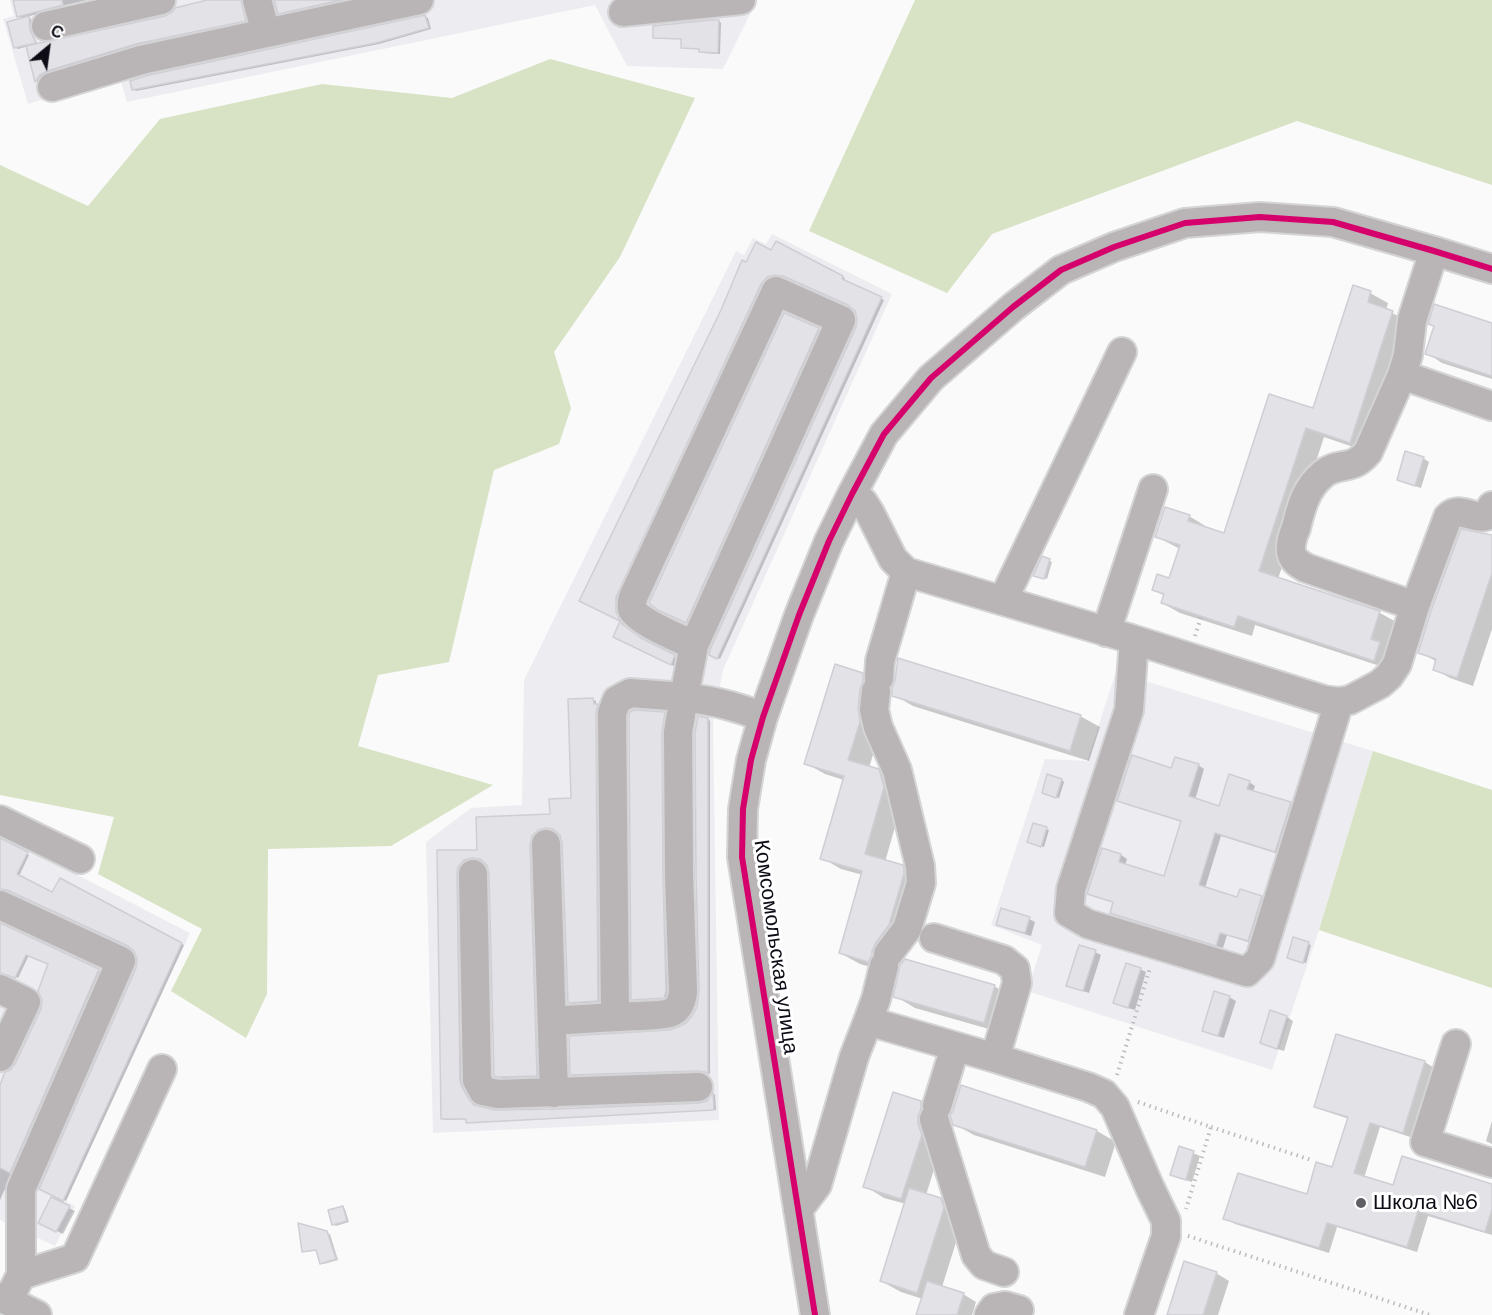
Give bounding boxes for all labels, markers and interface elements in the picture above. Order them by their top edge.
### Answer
north arrow [18,18,78,78]
text: С [47,20,67,44]
street label: Комсомольская улица [747,838,803,1056]
place label: Школа №6 [1373,1190,1478,1216]
marker: Школа №6 [1354,1196,1368,1210]

